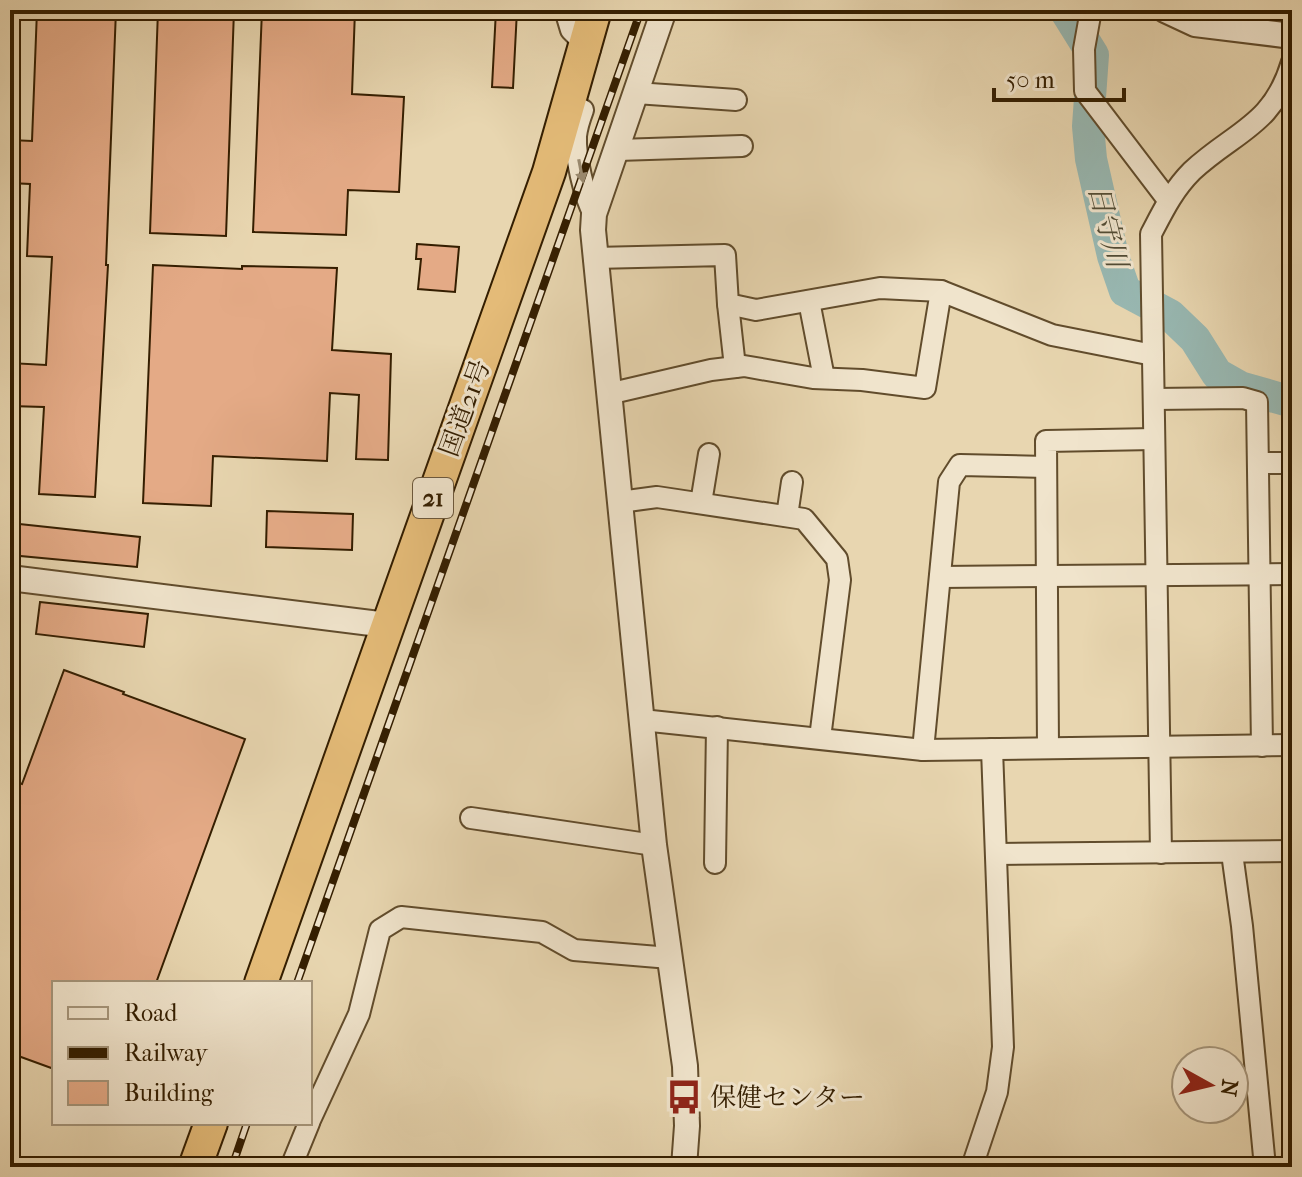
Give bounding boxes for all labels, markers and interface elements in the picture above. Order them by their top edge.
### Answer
scale bar [994,52,1124,102]
text: 50 m [1006,66,1055,94]
one-way arrow [576,159,588,184]
water label: 日守川 [1082,181,1135,274]
street label: 国道21号 [433,355,497,461]
road number: 21 [413,478,453,518]
legend [52,981,312,1125]
text: Road [124,999,178,1027]
text: Railway [124,1039,209,1067]
north arrow [1170,1045,1250,1125]
bus stop icon: 保健センター [665,1078,703,1116]
text: N [1215,1078,1243,1098]
text: Building [124,1079,215,1107]
place label: 保健センター [710,1082,865,1113]

